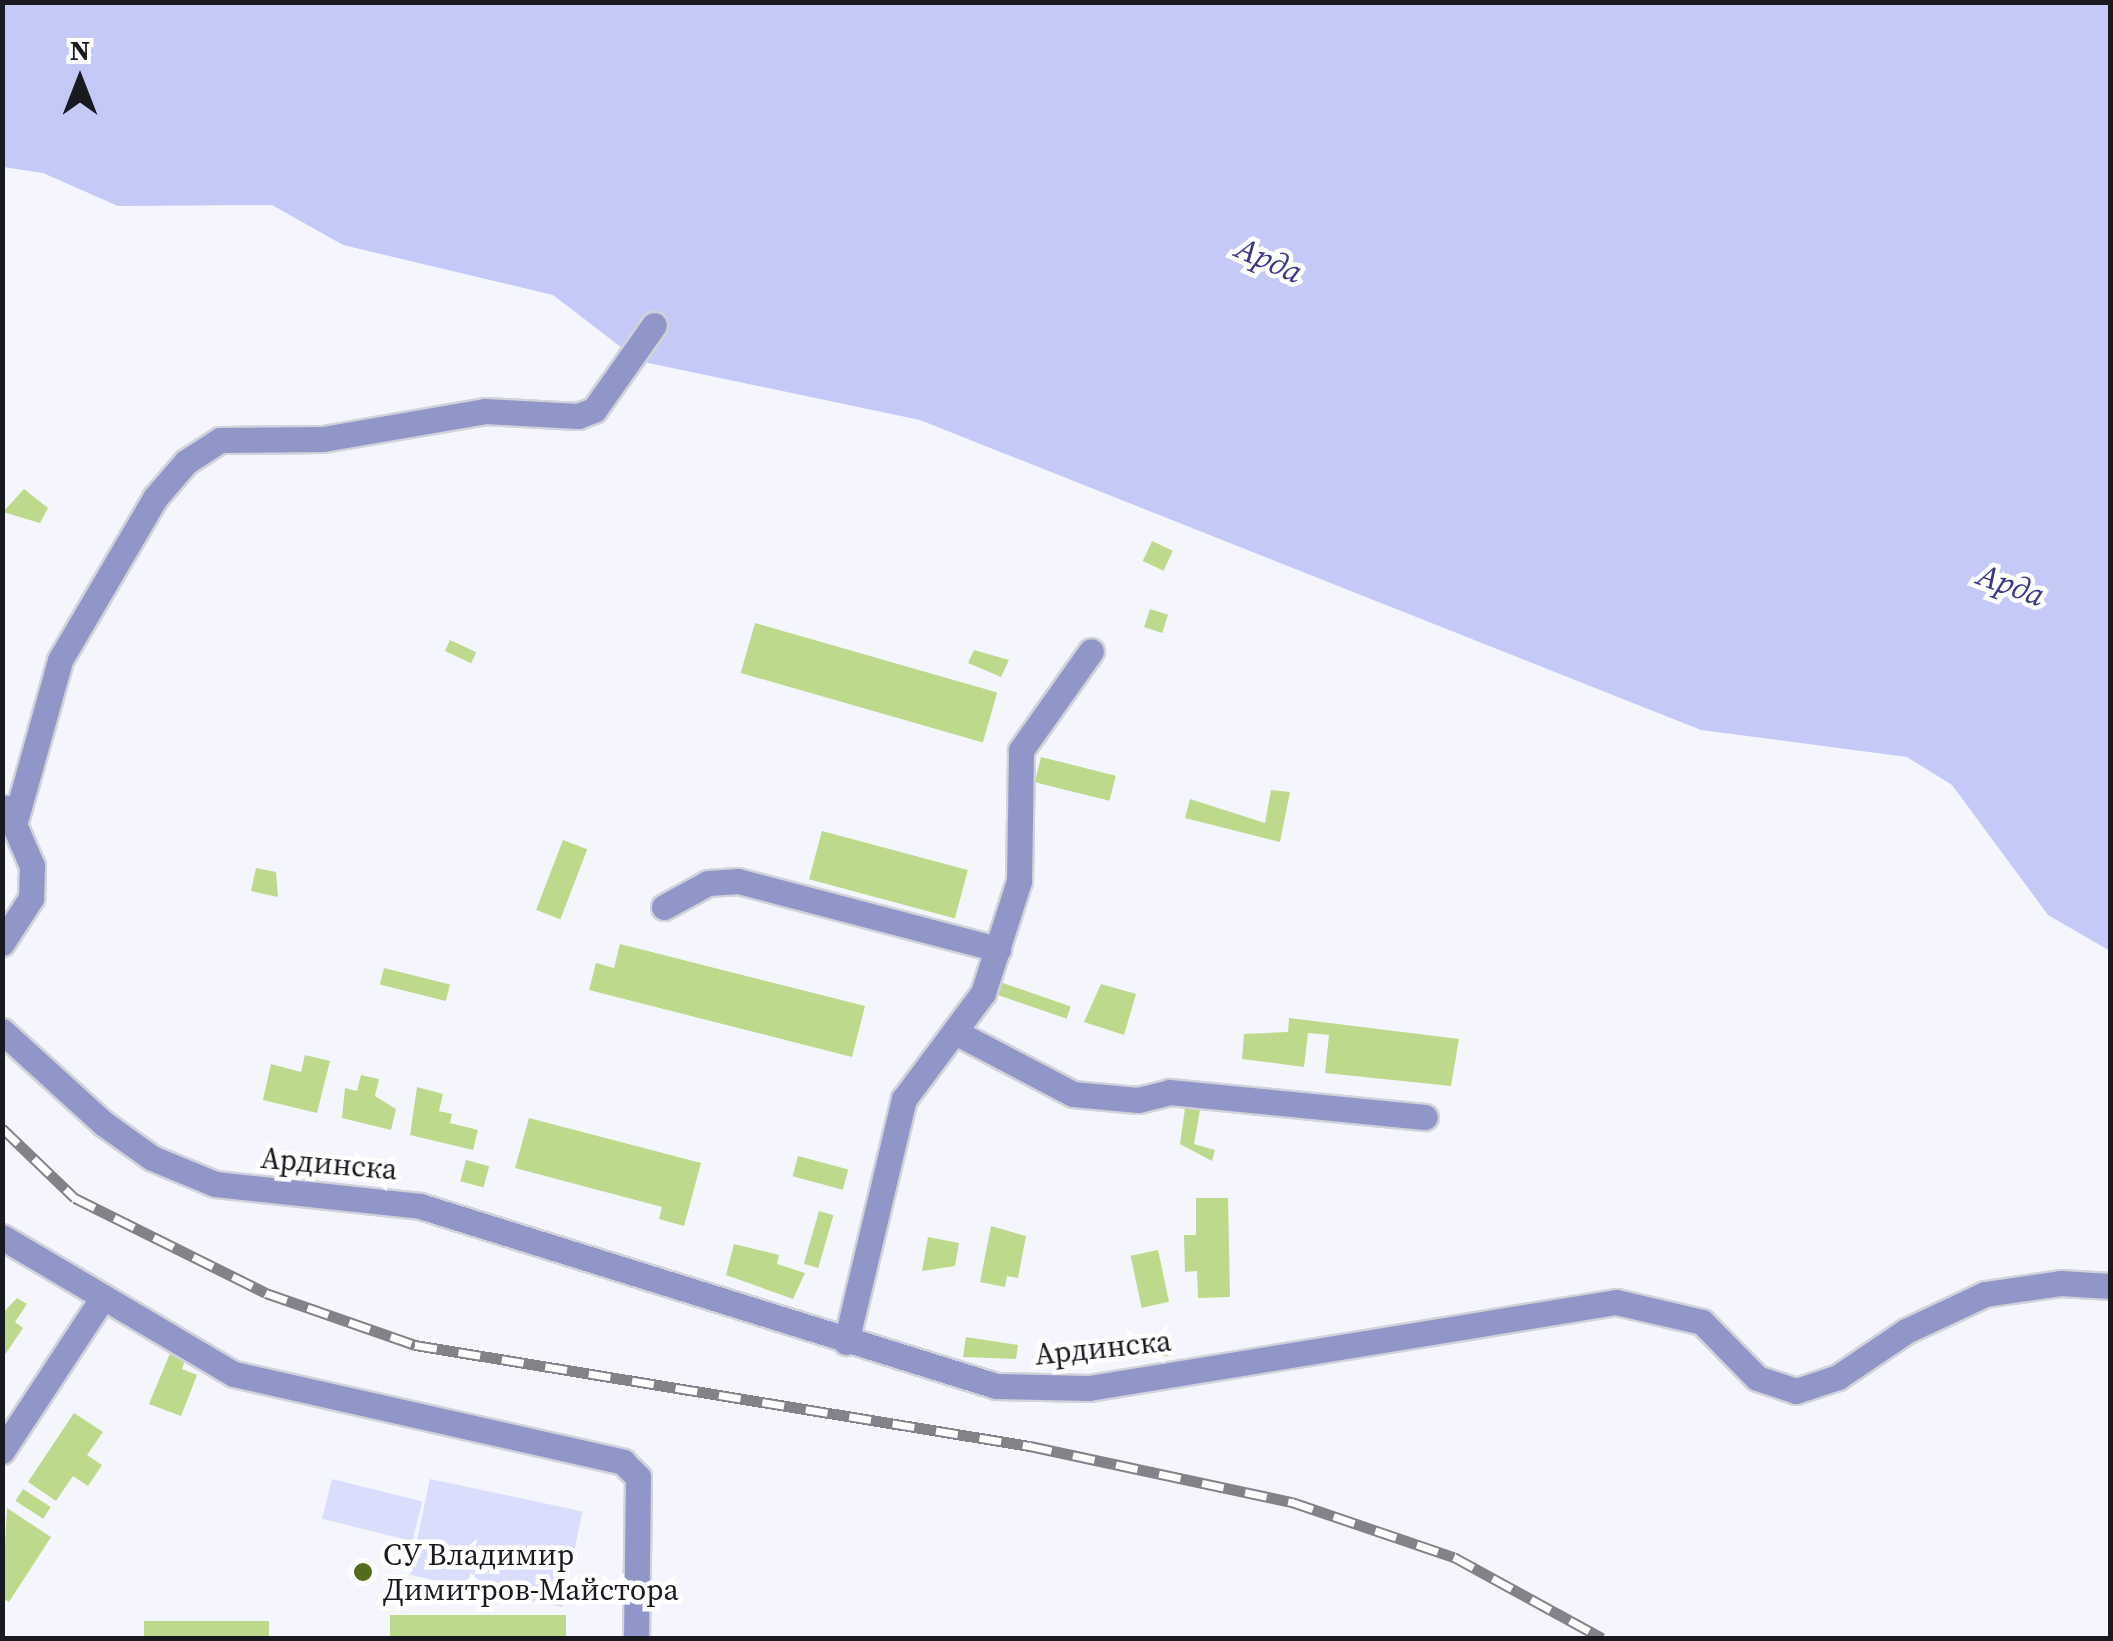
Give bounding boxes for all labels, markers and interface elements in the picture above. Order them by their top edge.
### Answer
north arrow [30,30,130,130]
text: N [70,31,90,69]
water label: Арда [1230,228,1308,292]
water label: Арда [1972,555,2050,615]
street label: Ардинска [259,1140,399,1188]
street label: Ардинска [1033,1323,1173,1373]
place label: СУ Владимир Димитров-Майстора [383,1537,679,1608]
marker: СУ Владимир Димитров-Майстора [352,1561,374,1583]

